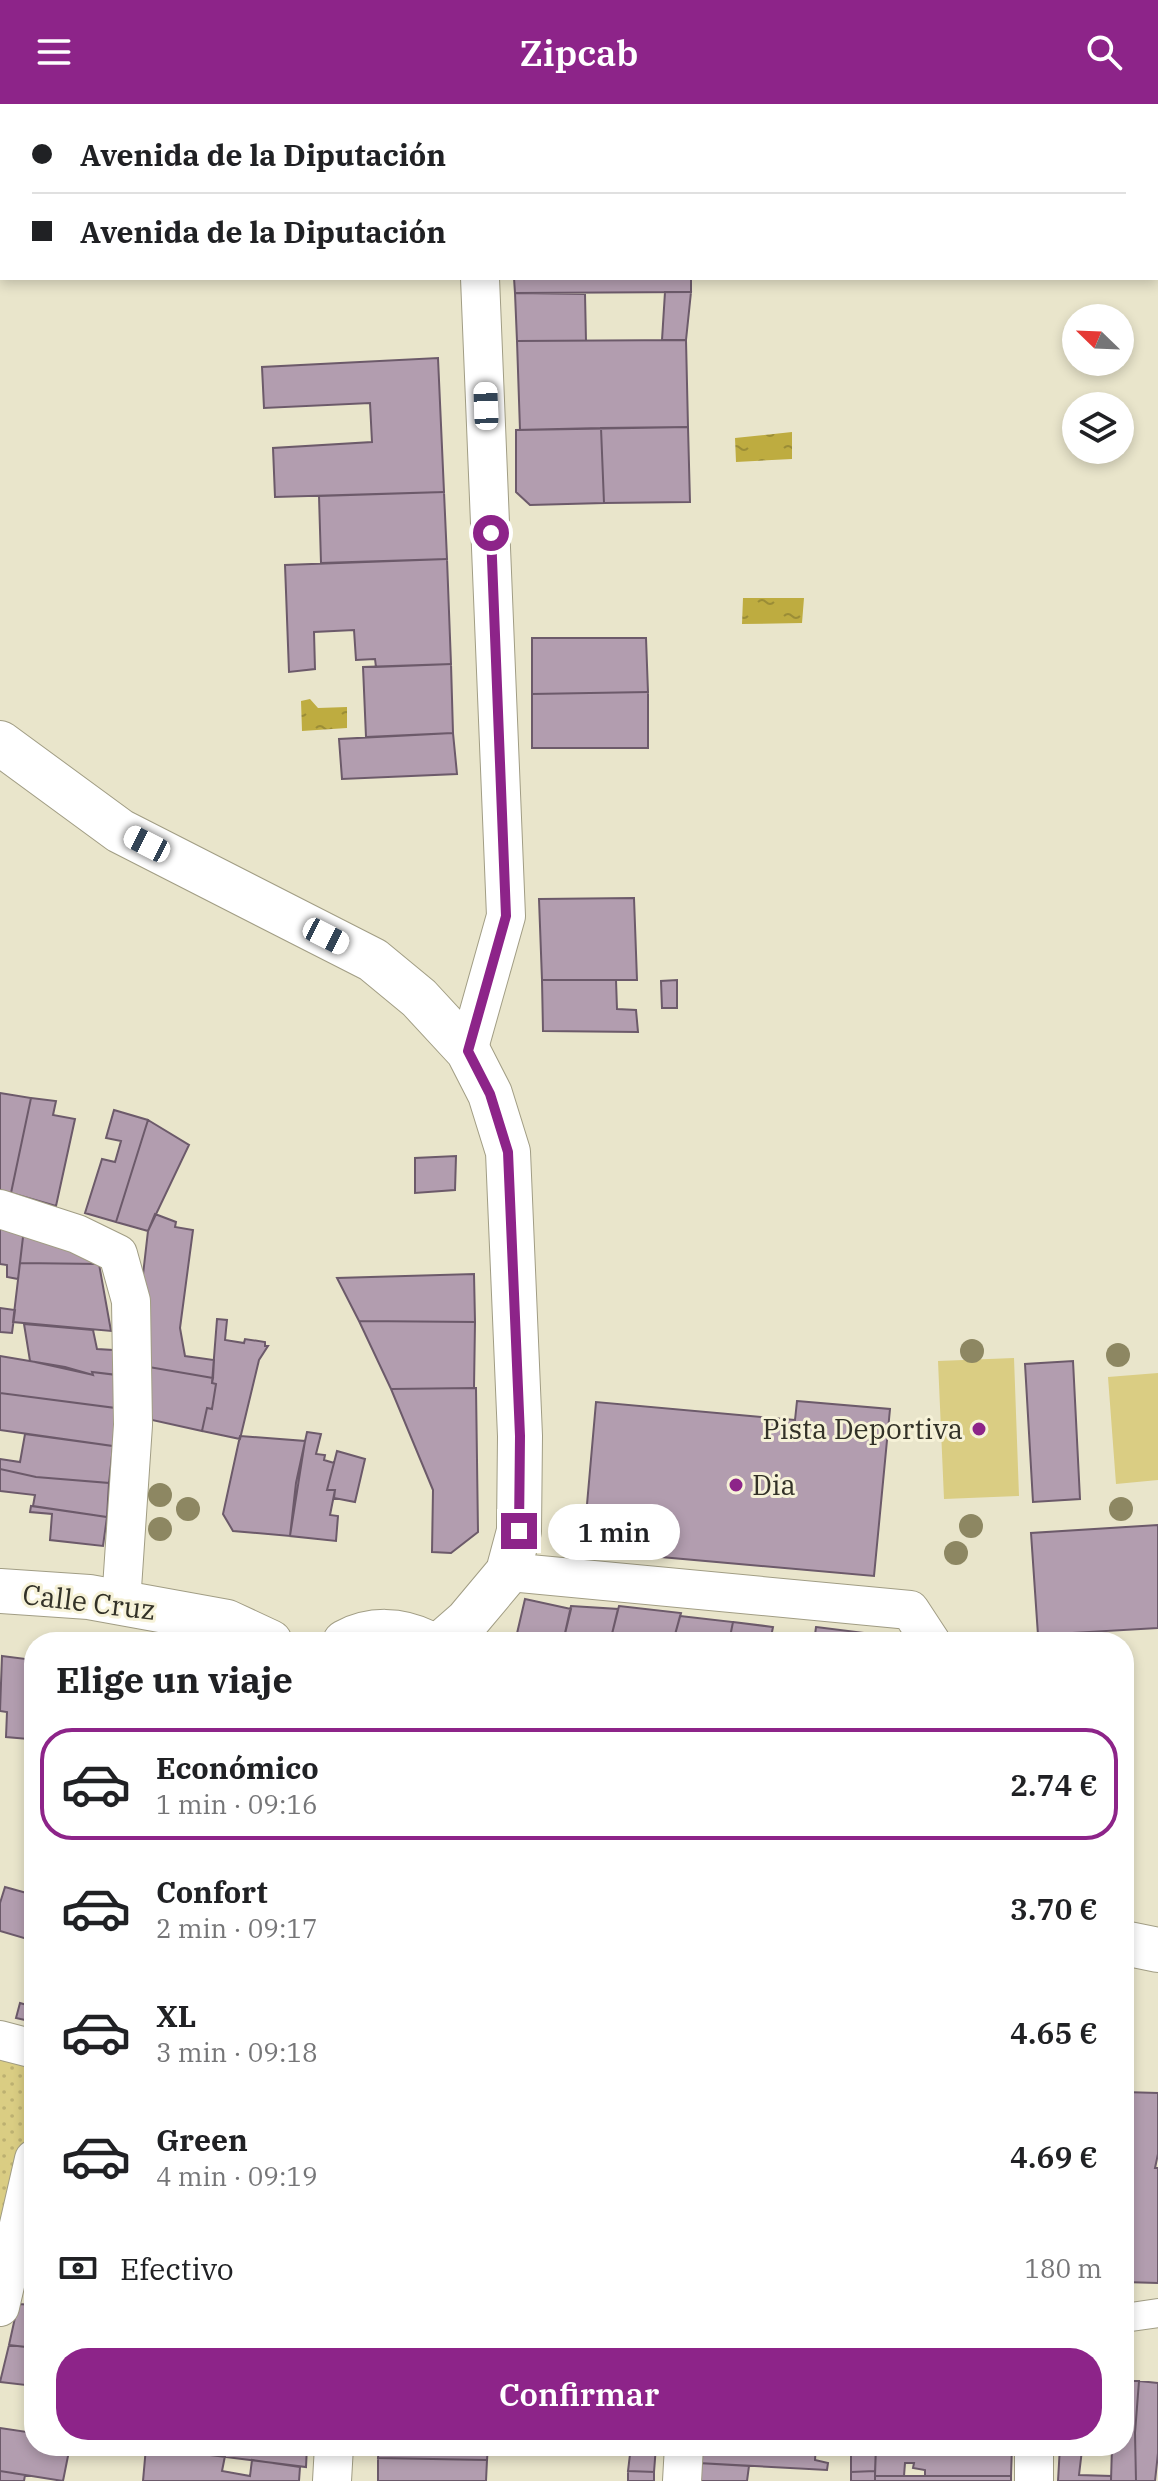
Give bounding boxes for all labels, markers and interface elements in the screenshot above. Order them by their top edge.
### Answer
text: Zipcab [519,29,639,76]
icon: menu [32,30,76,74]
icon: search [1082,30,1126,74]
text: Avenida de la Diputación [80,135,446,174]
text: Avenida de la Diputación [80,212,446,251]
north arrow [1062,304,1134,376]
map controls [1062,304,1134,464]
car [473,382,499,430]
button: layers [1062,392,1134,464]
route start [473,515,509,551]
car [120,822,174,866]
car [299,914,353,958]
place label: Pista Deportiva [762,1410,963,1447]
marker: Pista Deportiva [970,1420,988,1438]
place label: Dia [752,1466,796,1503]
marker: Dia [727,1476,745,1494]
callout: 1 min [547,1503,679,1559]
route end [501,1513,537,1549]
text: 1 min [578,1515,650,1549]
street label: Calle Cruz [20,1575,158,1628]
text: Elige un viaje [56,1656,293,1703]
icon: car [60,1748,132,1820]
text: Económico [156,1748,319,1787]
text: 2.74 € [1010,1765,1098,1804]
text: 1 min · 09:16 [156,1787,318,1821]
icon: car [60,1872,132,1944]
text: Confort [156,1872,268,1911]
text: 3.70 € [1010,1889,1098,1928]
text: 2 min · 09:17 [156,1911,318,1945]
icon: car [60,1996,132,2068]
text: XL [156,1996,196,2035]
text: 4.65 € [1010,2013,1098,2052]
text: 3 min · 09:18 [156,2035,318,2069]
icon: car [60,2120,132,2192]
text: Green [156,2120,248,2159]
text: 4.69 € [1010,2137,1098,2176]
text: 4 min · 09:19 [156,2159,318,2193]
icon: cash [56,2246,100,2290]
text: Efectivo [120,2249,234,2288]
text: 180 m [1024,2251,1102,2285]
button: Confirmar [56,2348,1102,2440]

